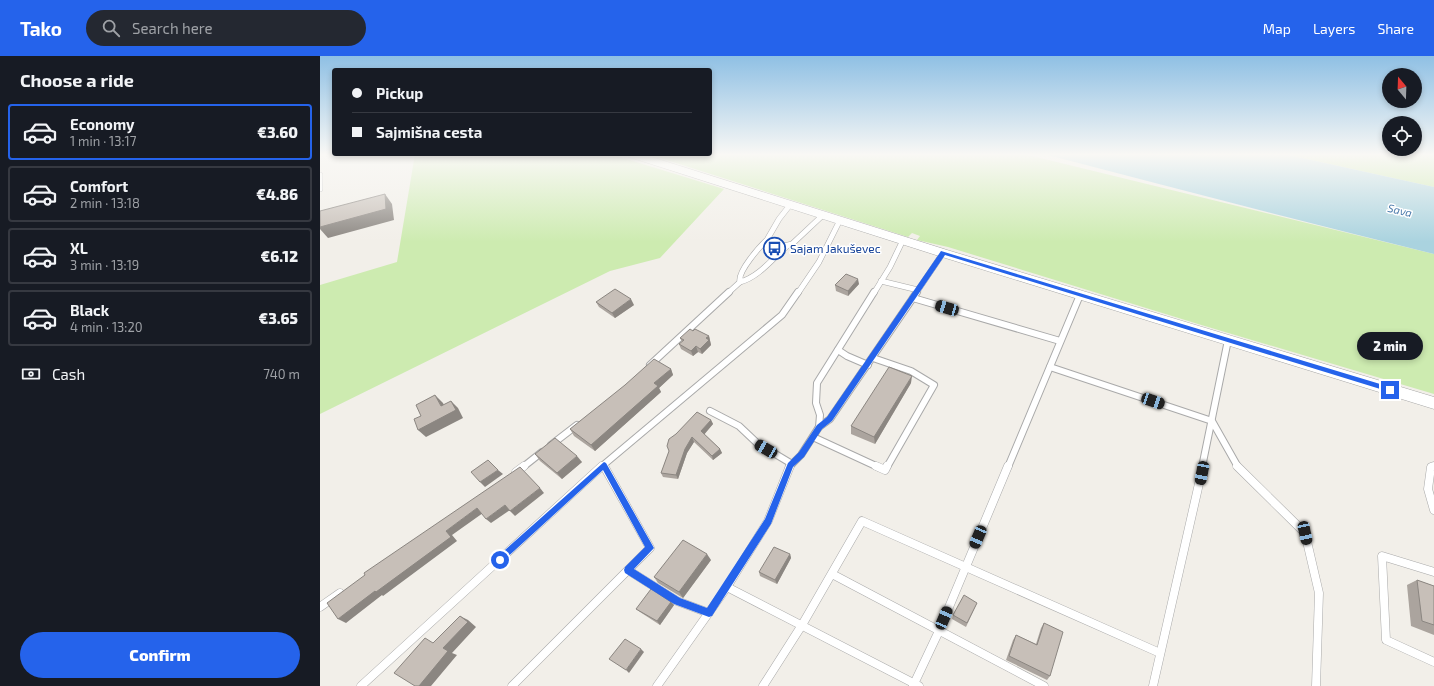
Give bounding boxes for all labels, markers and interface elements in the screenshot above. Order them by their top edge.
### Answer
search box [86,10,366,46]
text: Tako [20,17,62,40]
icon: search [100,17,122,39]
text: Search here [132,19,213,37]
text: Map [1263,20,1291,37]
text: Layers [1313,20,1355,37]
text: Share [1377,20,1414,37]
north arrow [1382,68,1422,108]
map controls [1382,68,1422,156]
text: Choose a ride [20,69,134,91]
text: Pickup [376,84,423,102]
icon: car [22,114,58,150]
text: Economy [70,115,135,133]
button: locate [1382,116,1422,156]
text: €3.60 [257,123,298,141]
text: Sajmišna cesta [376,123,482,141]
text: 1 min · 13:17 [70,133,136,149]
icon: car [22,176,58,212]
text: Comfort [70,177,128,195]
text: €4.86 [256,185,298,203]
text: 2 min · 13:18 [70,195,140,211]
water label: Sava [1387,201,1413,219]
bus stop icon: Sajam Jakuševec [761,235,787,261]
icon: car [22,238,58,274]
text: XL [70,239,88,257]
place label: Sajam Jakuševec [790,241,881,256]
text: €6.12 [261,247,298,265]
text: 3 min · 13:19 [70,257,139,273]
car [934,299,960,317]
icon: car [22,300,58,336]
text: Black [70,301,109,319]
text: €3.65 [259,309,298,327]
text: 4 min · 13:20 [70,319,143,335]
callout: 2 min [1357,332,1423,360]
text: 2 min [1373,338,1407,354]
icon: cash [20,363,42,385]
text: Cash [52,365,85,383]
text: 740 m [263,366,300,382]
route end [1381,381,1399,399]
car [1140,391,1166,411]
car [753,438,779,460]
car [1194,460,1210,486]
car [1297,520,1313,546]
car [968,524,988,550]
route start [491,551,509,569]
car [934,605,954,631]
button: Confirm [20,632,300,678]

